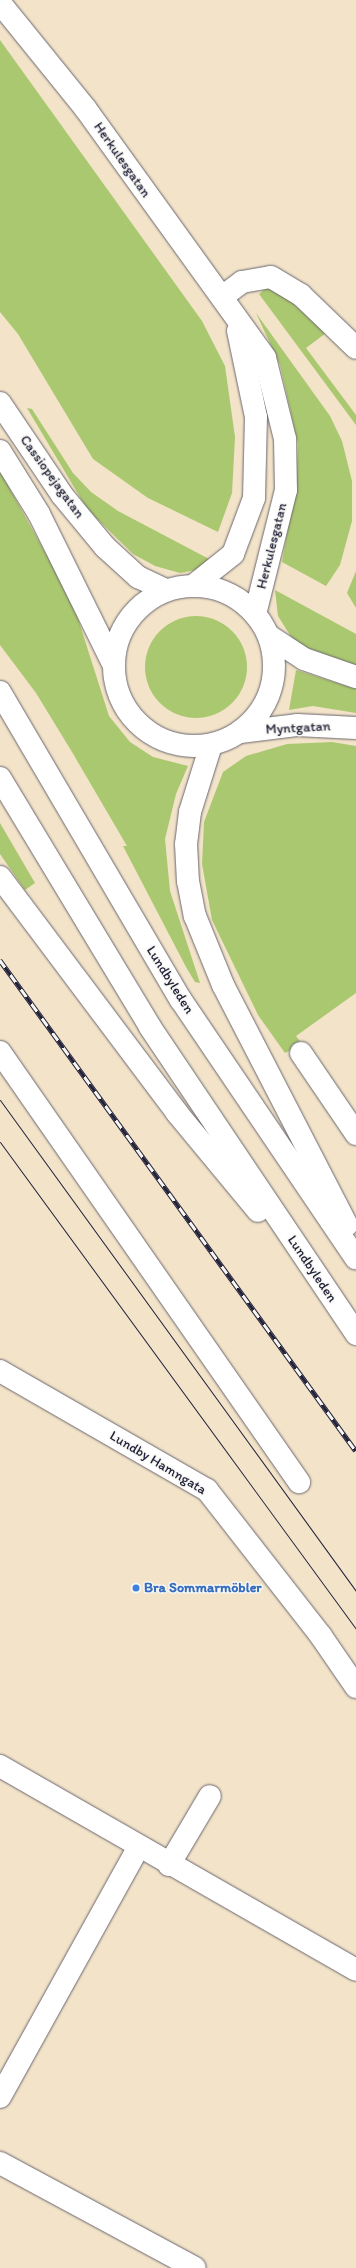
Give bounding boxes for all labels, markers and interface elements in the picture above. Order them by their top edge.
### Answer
street label: Herkulesgatan [90,119,154,201]
street label: Cassiopejagatan [16,432,88,522]
street label: Herkulesgatan [253,501,291,591]
street label: Myntgatan [265,718,331,738]
street label: Lundbyleden [143,943,197,1017]
street label: Lundbyleden [284,1232,340,1306]
street label: Lundby Hamngata [107,1427,209,1499]
place label: Bra Sommarmöbler [144,1580,262,1596]
marker: Bra Sommarmöbler [131,1583,141,1593]

